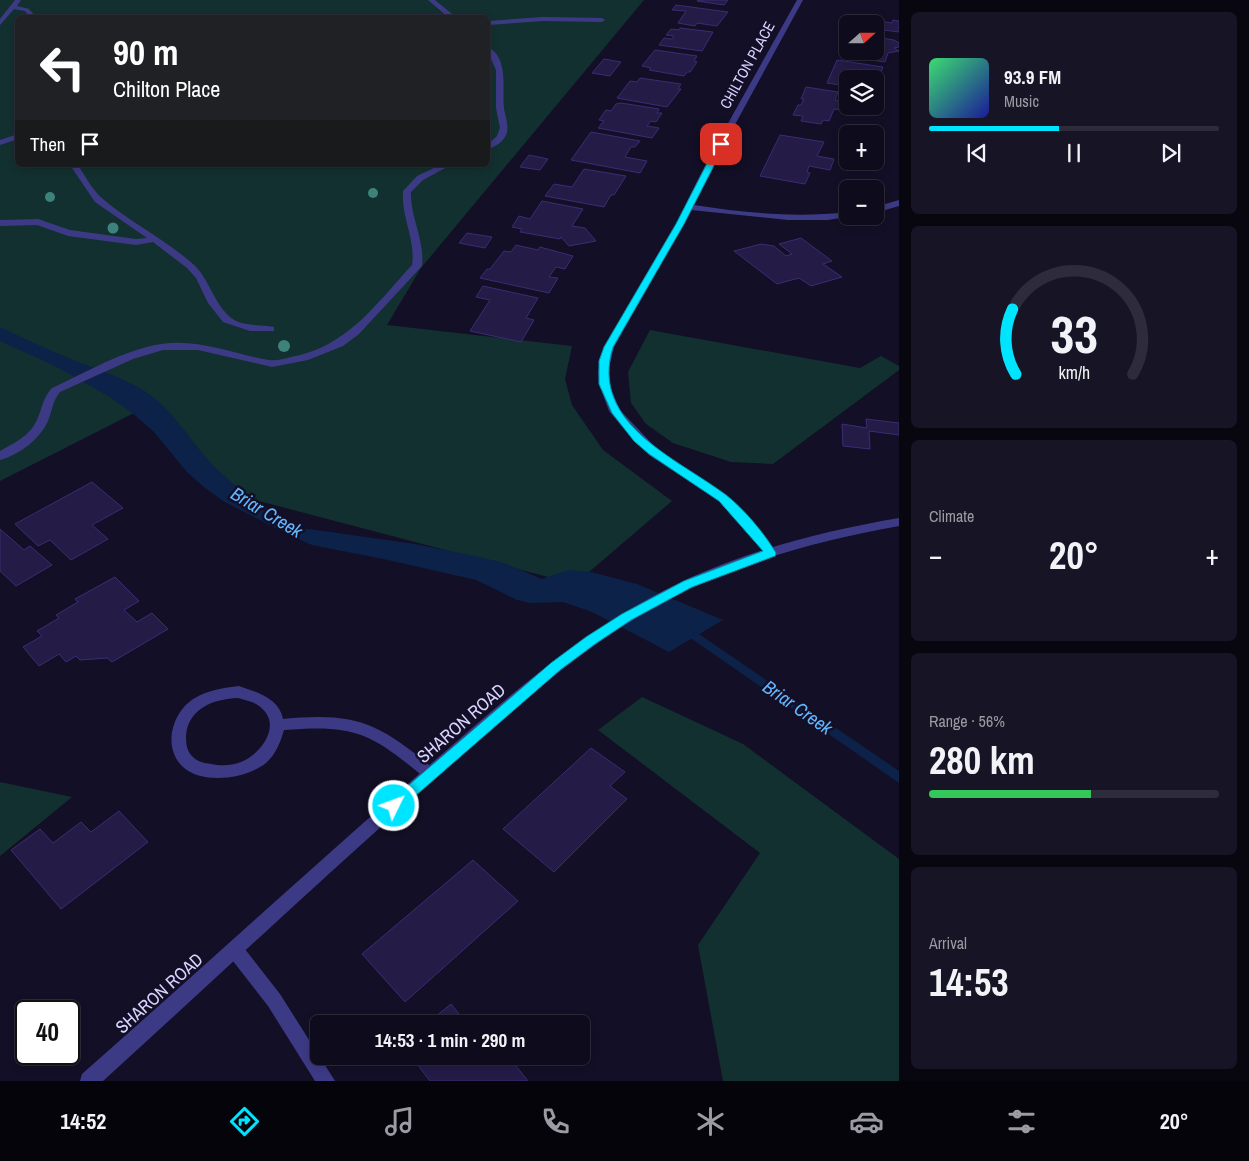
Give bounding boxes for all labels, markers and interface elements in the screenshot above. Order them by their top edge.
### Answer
north arrow [839,15,884,60]
map controls [839,15,884,225]
street label: CHILTON PLACE [714,18,780,112]
text: 90 m [113,29,178,76]
icon: left [30,35,95,100]
text: 93.9 FM [1004,64,1061,90]
button: layers [839,70,884,115]
text: Chilton Place [113,74,220,104]
text: Music [1004,90,1039,112]
pin [700,123,742,165]
button: + [839,125,884,170]
icon: arrive [76,130,104,158]
icon: arrive [707,130,735,158]
text: Then [30,131,66,157]
icon: previous [963,139,991,167]
icon: pause [1060,139,1088,167]
icon: next [1157,139,1185,167]
button: − [839,180,884,225]
text: 33 [1050,299,1098,369]
text: km/h [1058,361,1090,385]
water label: Briar Creek [226,480,309,544]
text: Climate [929,505,974,527]
text: 20° [1049,530,1099,581]
text: − [929,536,942,574]
text: + [1206,536,1219,574]
water label: Briar Creek [758,674,839,741]
street label: SHARON ROAD [411,678,511,768]
text: Range · 56% [929,710,1005,732]
text: 280 km [929,735,1035,786]
position arrow [367,779,419,831]
text: Arrival [929,932,967,954]
street label: SHARON ROAD [110,947,208,1039]
text: 14:53 [929,957,1009,1008]
speed limit sign: 40 [15,1000,80,1065]
text: 14:53 · 1 min · 290 m [375,1027,525,1053]
icon: directions [227,1104,262,1139]
icon: music [382,1104,417,1139]
icon: phone [538,1104,573,1139]
icon: climate [693,1104,728,1139]
icon: car [849,1104,884,1139]
icon: filters [1004,1104,1039,1139]
text: 14:52 [60,1106,106,1136]
text: 20° [1160,1106,1189,1136]

